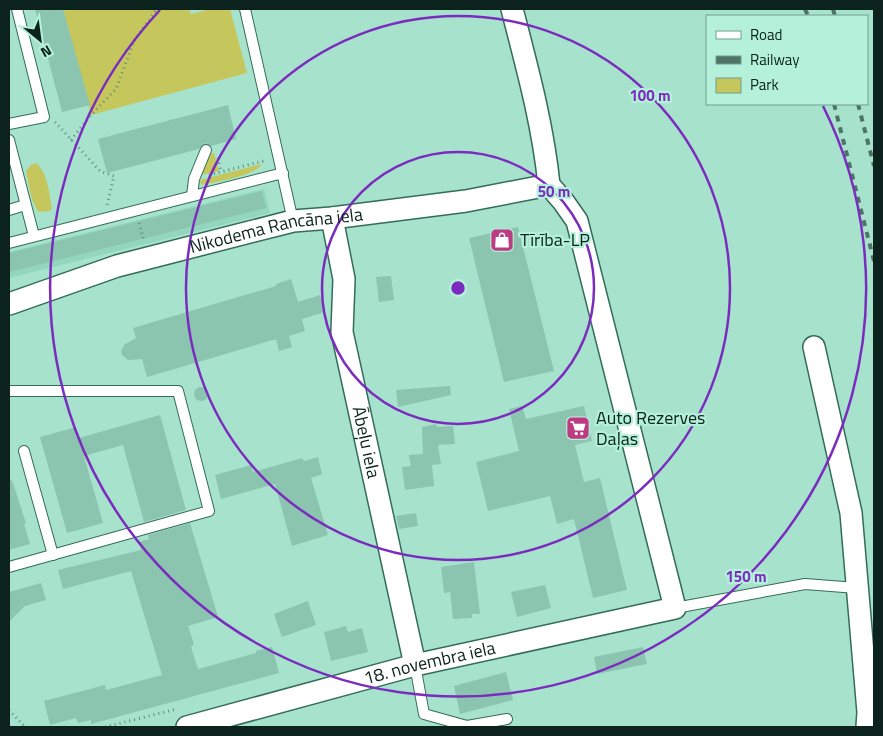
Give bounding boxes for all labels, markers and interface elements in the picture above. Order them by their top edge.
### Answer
north arrow [15,15,65,65]
legend [706,15,868,105]
text: Road [750,23,782,46]
text: N [37,40,56,63]
text: Railway [750,48,800,71]
text: Park [750,73,779,96]
text: 100 m [629,84,671,107]
text: 50 m [538,180,570,203]
street label: Nikodema Rancāna iela [187,200,364,260]
place label: Tīrība-LP [520,226,590,253]
shop icon: Tīrība-LP [489,227,515,253]
centre of rings [449,279,467,297]
street label: Ābeļu iela [346,403,388,481]
place label: Auto Rezerves Daļas [596,404,706,452]
supermarket icon: Auto Rezerves Daļas [565,415,591,441]
text: 150 m [725,565,767,588]
street label: 18. novembra iela [361,634,498,691]

